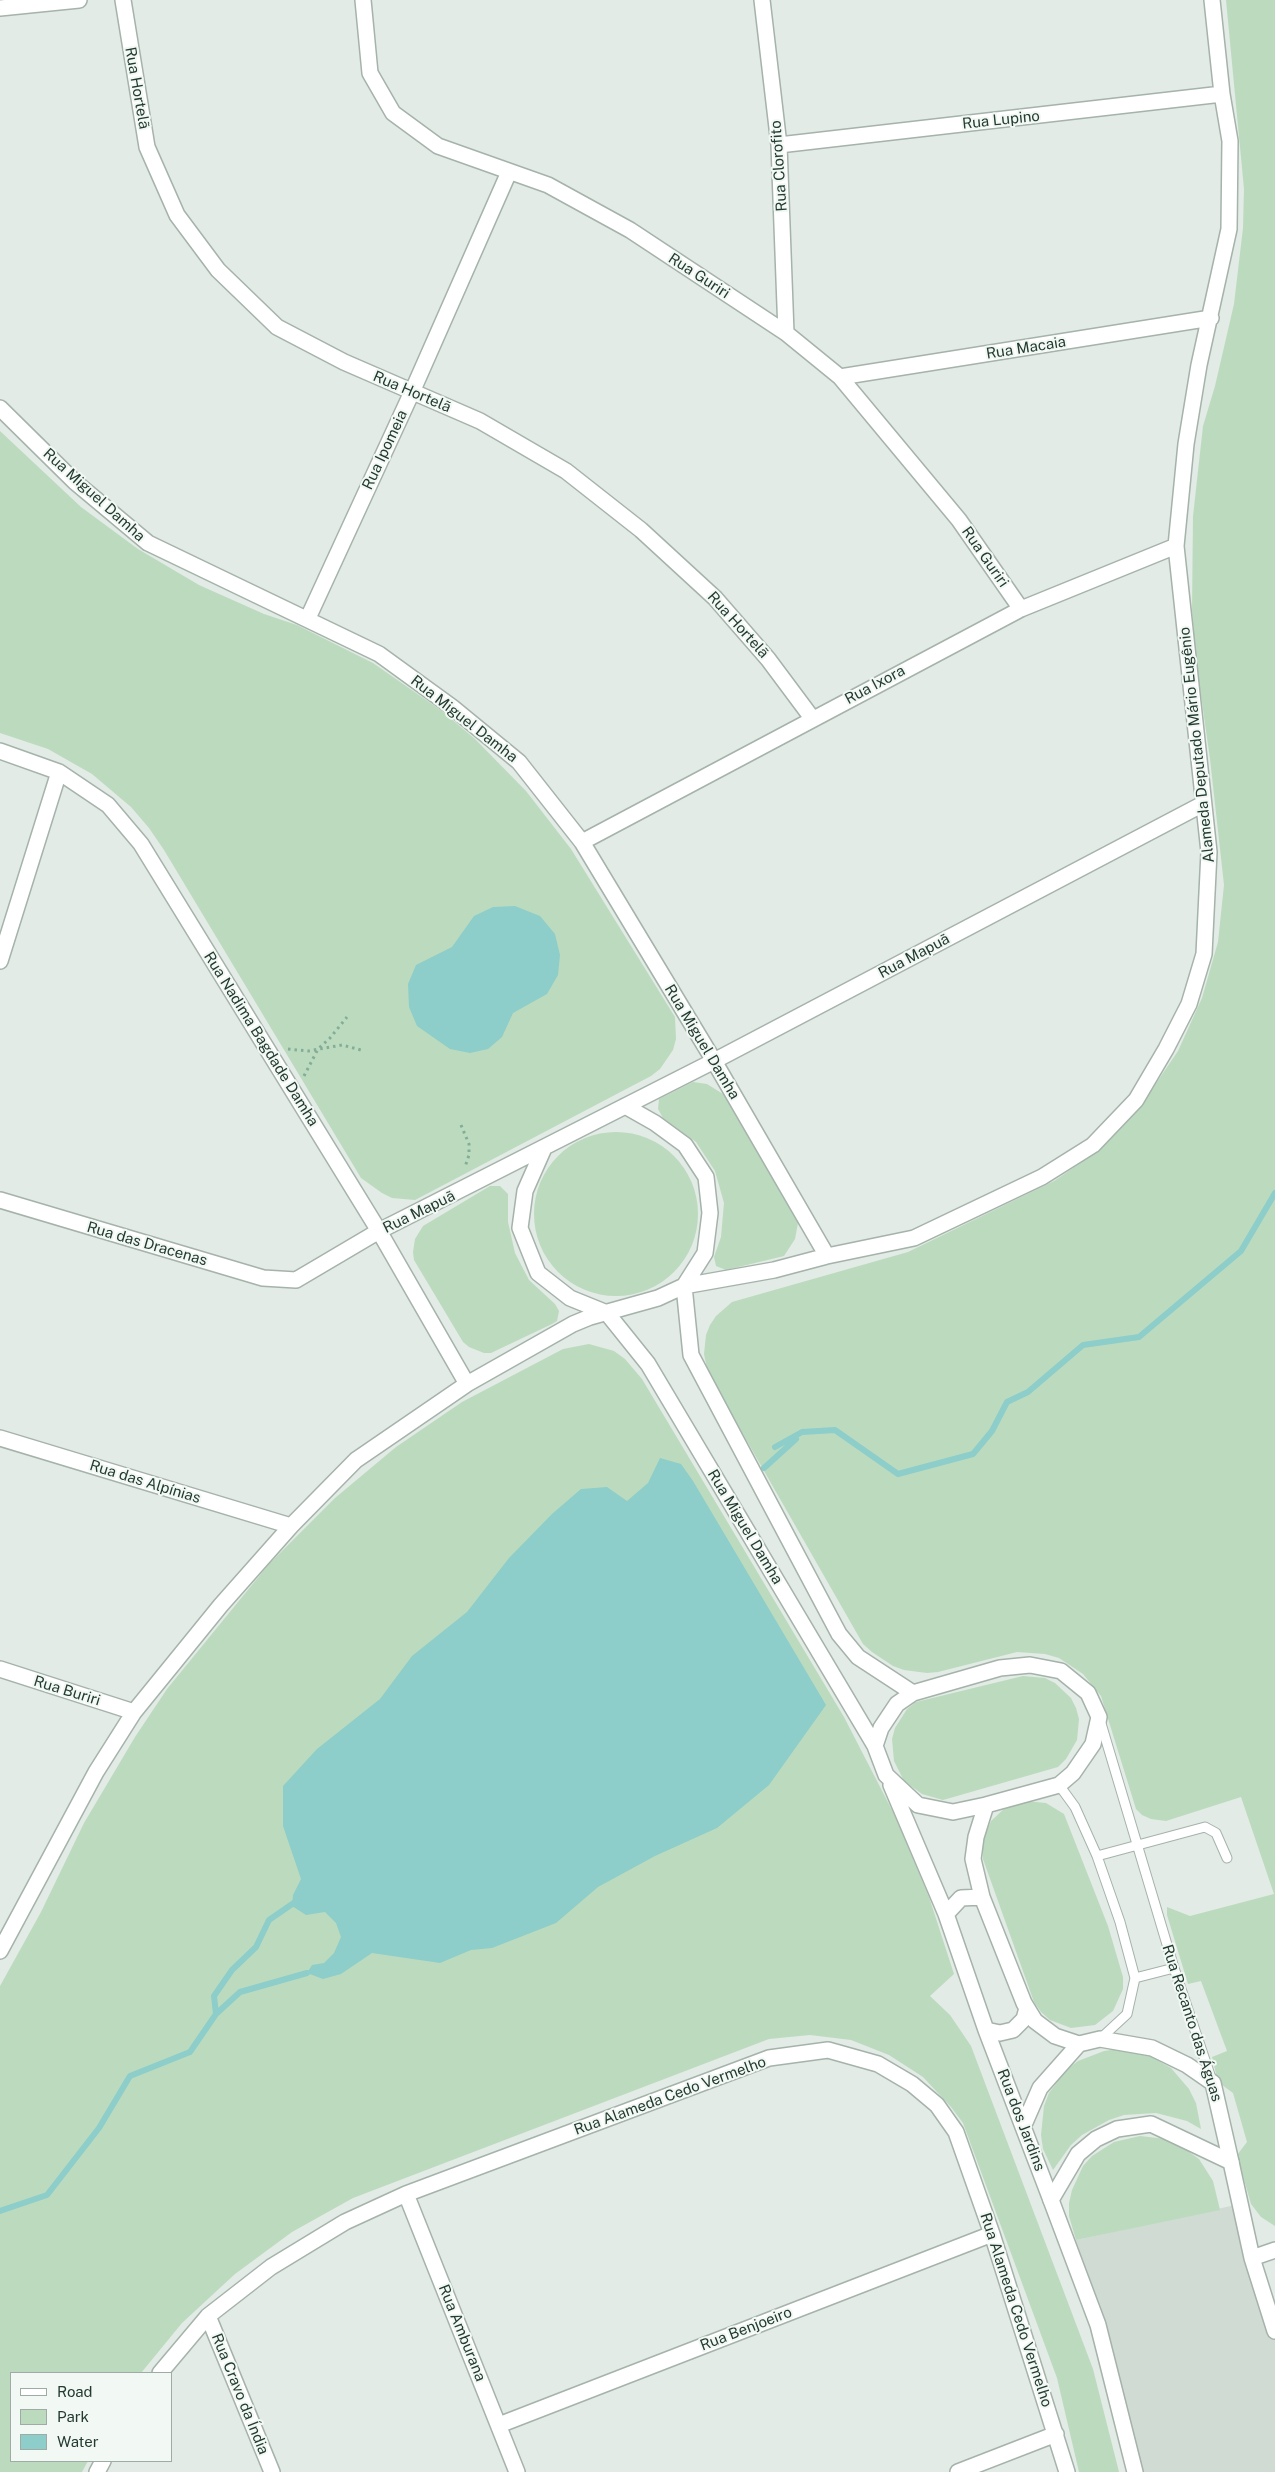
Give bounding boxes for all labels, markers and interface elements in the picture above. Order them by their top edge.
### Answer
street label: Rua Hortelã [121,46,153,130]
street label: Rua Lupino [961,107,1041,133]
street label: Rua Clorofito [767,120,791,212]
street label: Rua Guriri [665,249,733,303]
street label: Rua Macaia [985,333,1067,363]
street label: Rua Hortelã [370,367,454,417]
street label: Rua Ipomeia [359,407,411,493]
street label: Rua Miguel Damha [39,445,149,545]
street label: Rua Guriri [958,523,1012,591]
street label: Rua Hortelã [704,588,772,662]
street label: Alameda Deputado Mário Eugênio [1176,626,1218,864]
street label: Rua Ixora [842,662,908,708]
street label: Rua Miguel Damha [407,672,521,766]
street label: Rua Mapuã [875,930,953,982]
street label: Rua Nadima Bagdade Damha [200,948,322,1130]
street label: Rua Miguel Damha [661,981,743,1103]
street label: Rua Mapuã [380,1187,458,1237]
street label: Rua das Dracenas [85,1218,209,1270]
street label: Rua das Alpínias [87,1457,203,1507]
street label: Rua Miguel Damha [704,1466,786,1588]
street label: Rua Buriri [31,1672,103,1710]
street label: Rua Recanto das Águas [1158,1942,1226,2104]
street label: Rua Alameda Cedo Vermelho [571,2053,769,2139]
street label: Rua dos Jardins [993,2066,1049,2174]
street label: Rua Alameda Cedo Vermelho [976,2211,1056,2409]
street label: Rua Amburana [434,2282,490,2384]
street label: Rua Benjoeiro [698,2303,794,2355]
street label: Rua Cravo da Índia [207,2331,273,2457]
legend [10,2372,172,2462]
text: Road [57,2383,93,2400]
text: Park [57,2408,89,2425]
text: Water [57,2433,99,2450]

